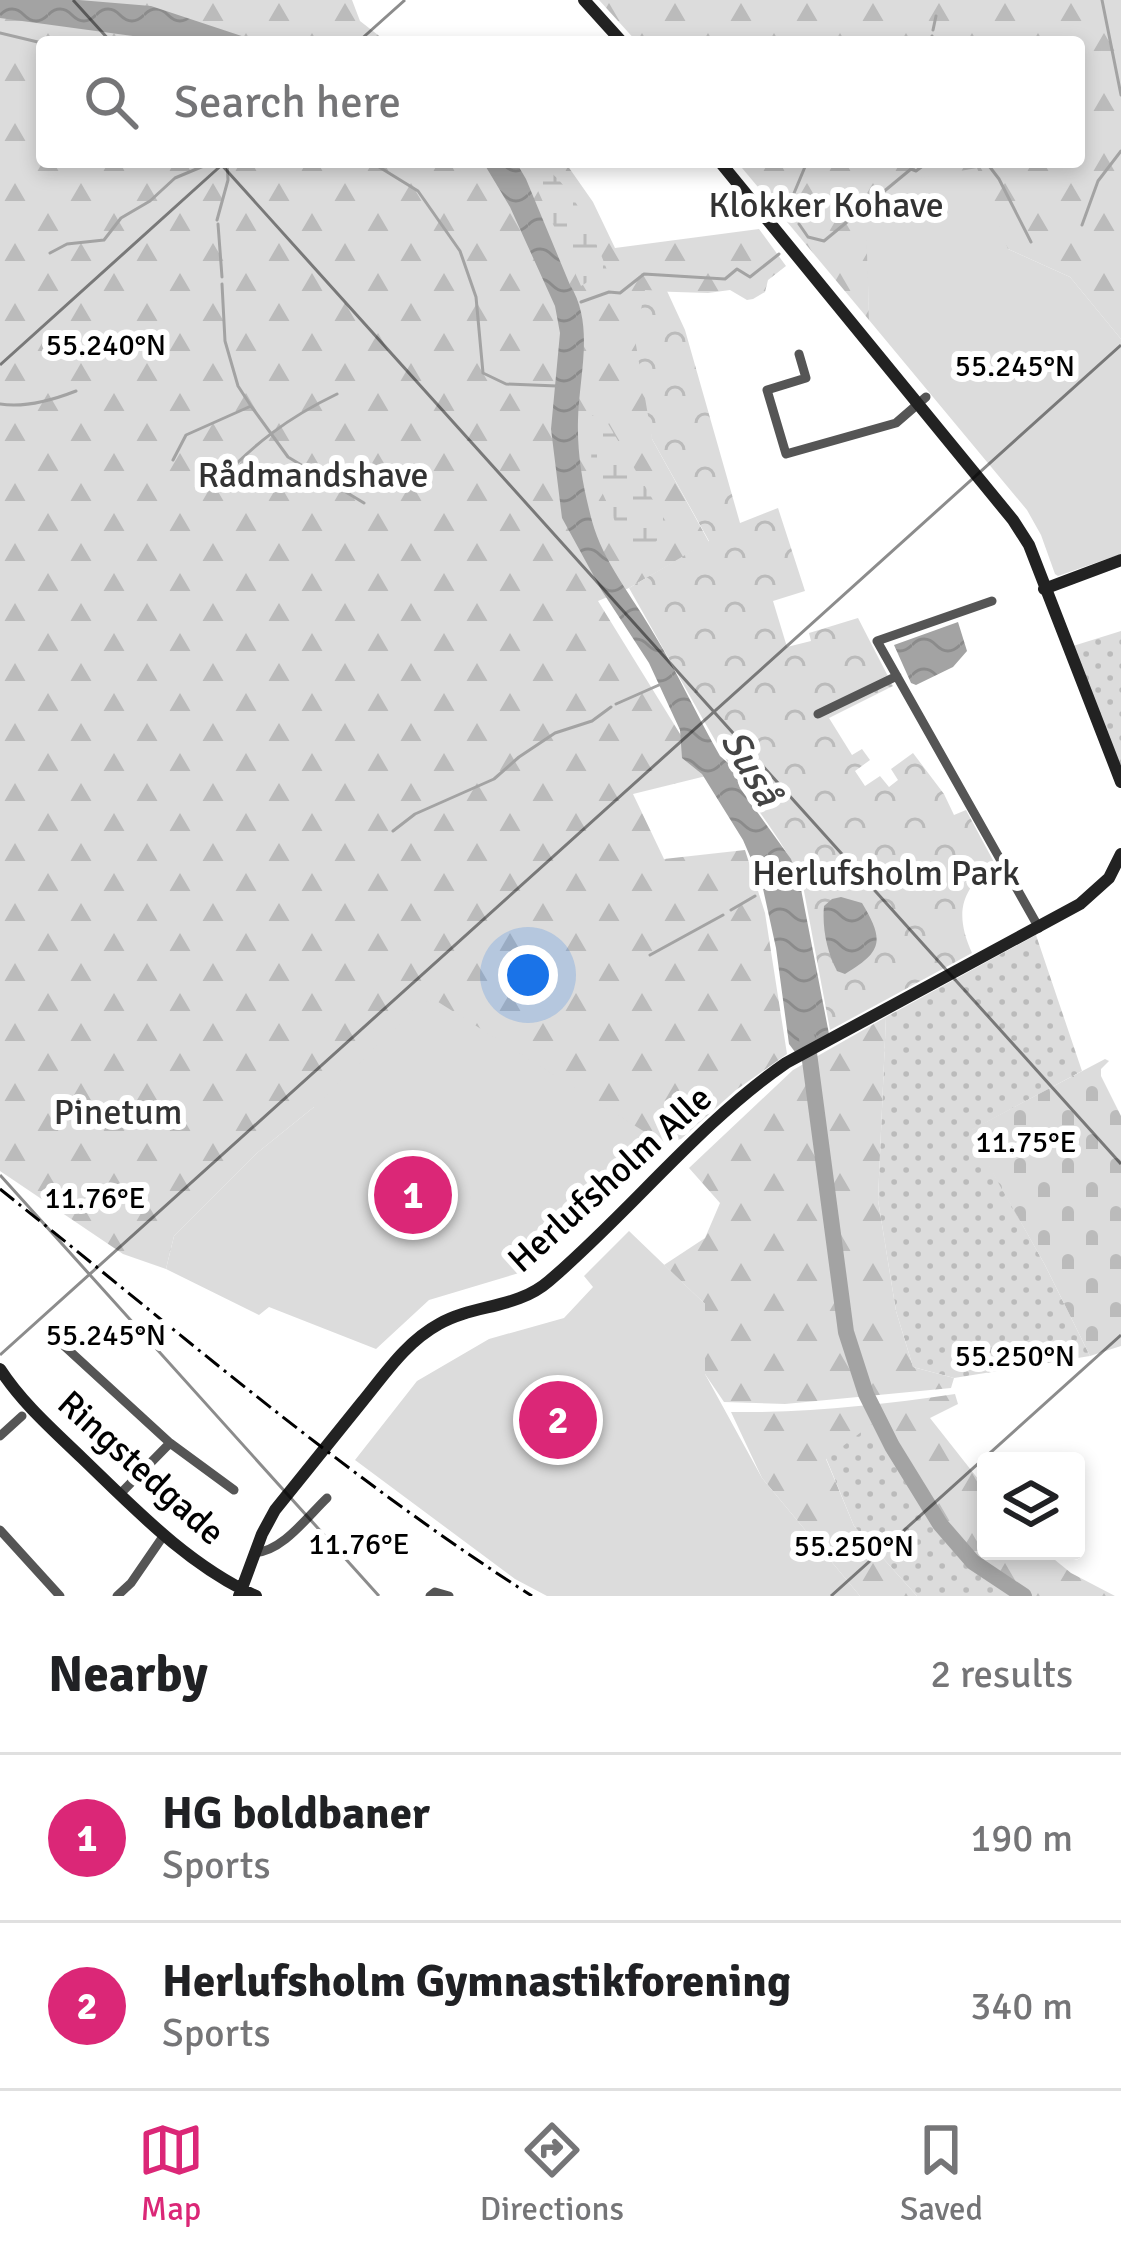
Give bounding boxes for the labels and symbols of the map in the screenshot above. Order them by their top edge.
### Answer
park label: Klokker Kohave [708,183,944,228]
text: 55.240°N [46,327,166,364]
text: 55.245°N [955,348,1075,385]
park label: Rådmandshave [197,453,429,498]
water label: Suså [710,721,793,816]
park label: Herlufsholm Park [752,851,1020,896]
your location [498,945,558,1005]
street label: Herlufsholm Alle [499,1076,721,1282]
park label: Pinetum [54,1090,182,1135]
text: 11.75°E [976,1124,1076,1161]
pin: 1 [374,1150,452,1240]
text: 11.76°E [45,1180,145,1217]
text: 55.245°N [46,1317,166,1354]
text: 55.250°N [955,1338,1075,1375]
pin: 2 [519,1375,597,1465]
street label: Ringstedgade [48,1381,234,1555]
text: 11.76°E [309,1526,409,1563]
text: 55.250°N [794,1528,914,1565]

